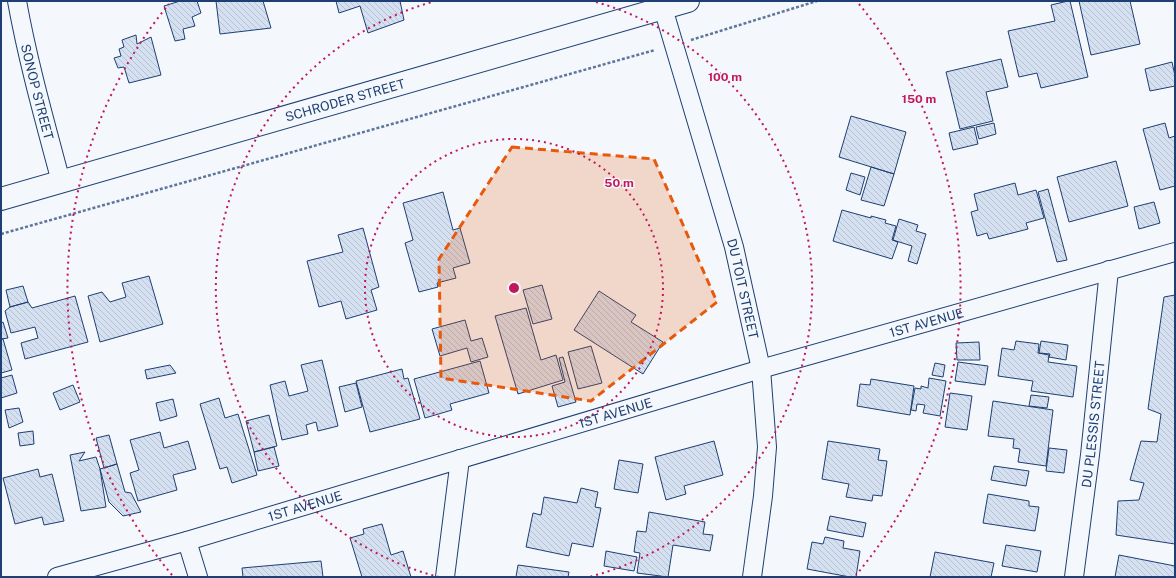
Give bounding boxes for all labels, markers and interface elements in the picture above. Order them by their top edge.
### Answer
street label: SONOP STREET [18,42,57,141]
text: 100 m [708,70,742,84]
street label: SCHRODER STREET [283,75,407,124]
text: 150 m [902,92,936,106]
text: 50 m [604,176,634,190]
street label: DU TOIT STREET [724,237,762,340]
centre of rings [507,281,521,295]
street label: 1ST AVENUE [888,305,965,340]
street label: DU PLESSIS STREET [1078,360,1107,488]
street label: 1ST AVENUE [577,395,654,431]
street label: 1ST AVENUE [266,488,344,524]

